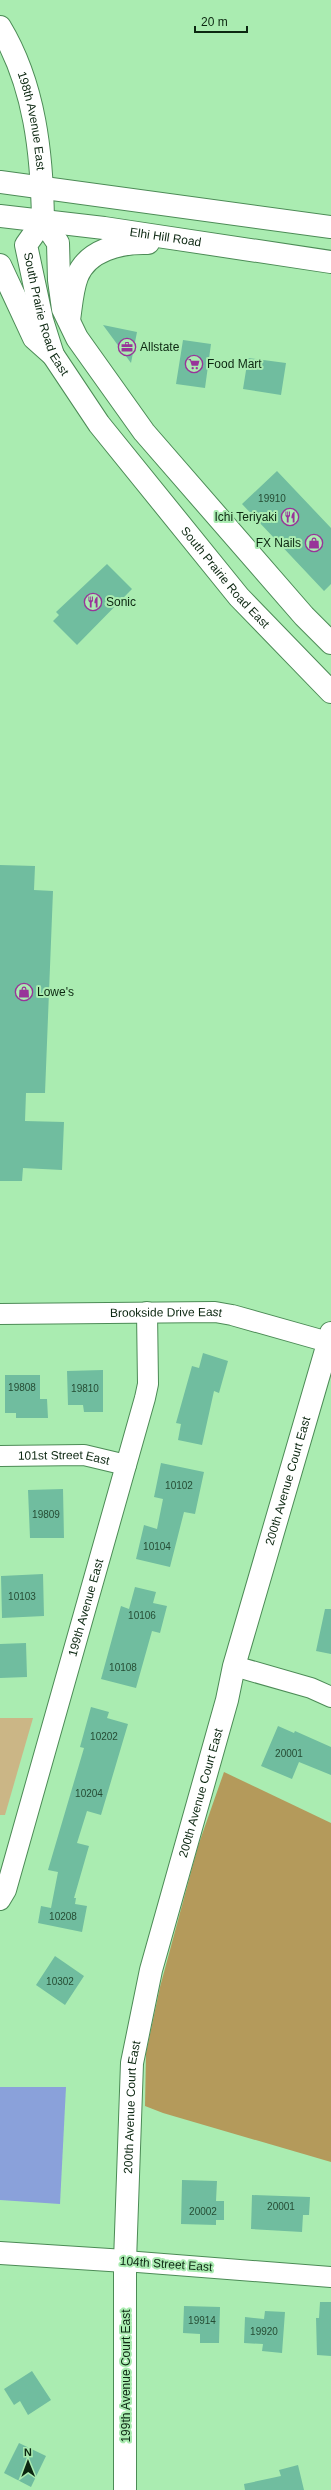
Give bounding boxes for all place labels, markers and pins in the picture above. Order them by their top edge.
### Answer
office icon: Allstate [117,337,137,357]
place label: Allstate [140,340,180,354]
supermarket icon: Food Mart [184,354,204,374]
place label: Food Mart [207,357,262,371]
restaurant icon: Ichi Teriyaki [280,507,300,527]
place label: Ichi Teriyaki [215,510,277,524]
shop icon: FX Nails [304,533,324,553]
place label: FX Nails [256,536,301,550]
restaurant icon: Sonic [83,592,103,612]
place label: Sonic [106,595,136,609]
shop icon: Lowe's [14,982,34,1002]
place label: Lowe's [37,985,74,999]

